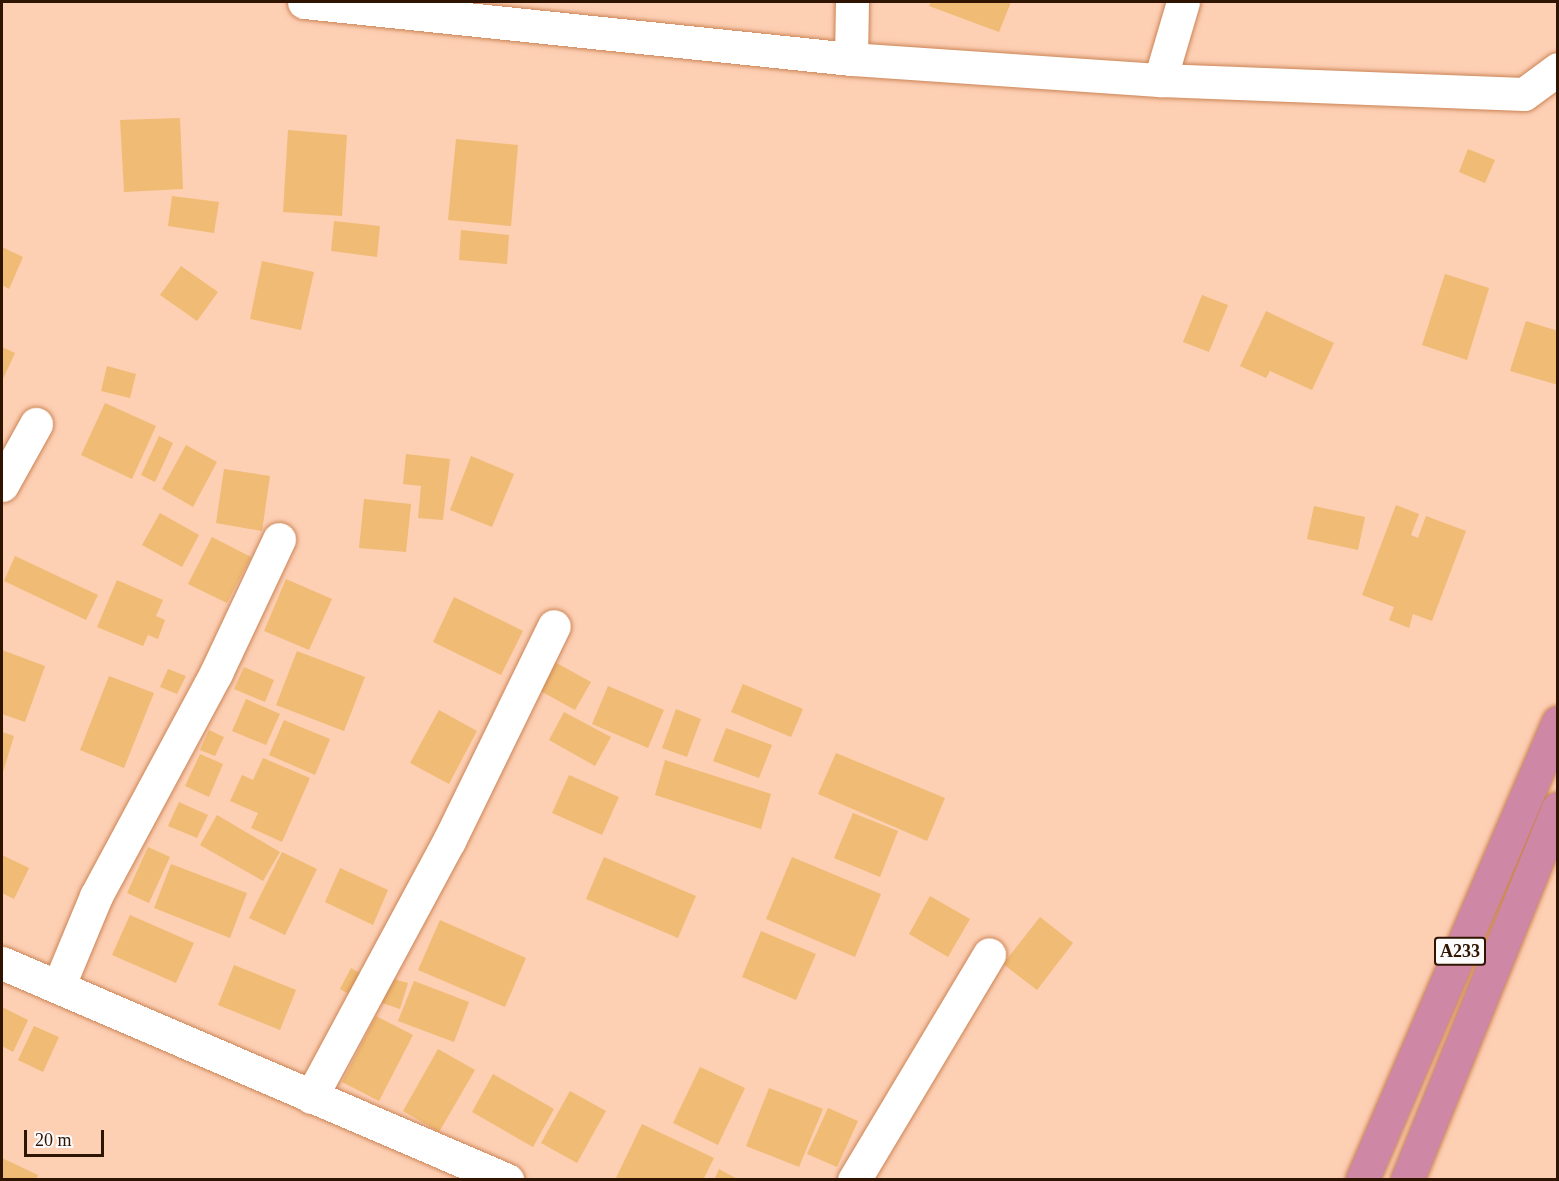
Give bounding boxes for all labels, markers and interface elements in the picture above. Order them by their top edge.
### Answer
road number: A233 [1433,936,1487,966]
scale bar [27,1118,106,1156]
text: 20 m [35,1130,72,1150]

